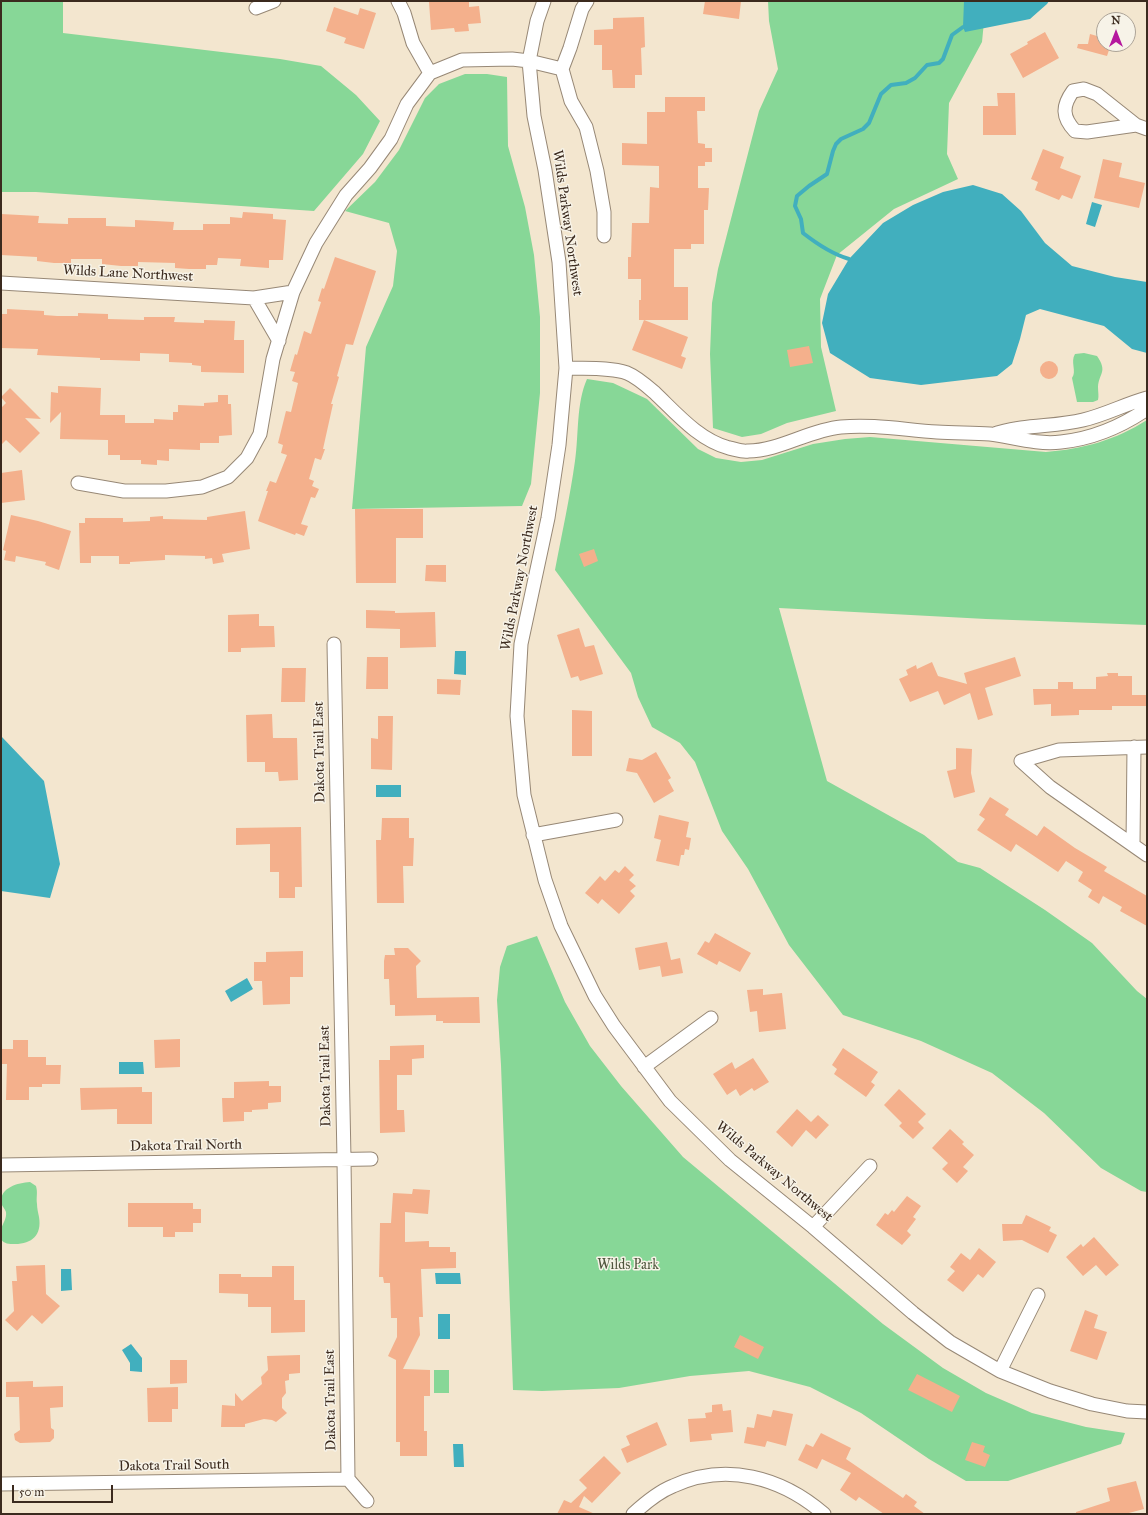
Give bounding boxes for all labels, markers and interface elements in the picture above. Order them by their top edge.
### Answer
north arrow [1096,12,1136,52]
text: N [1111,14,1121,27]
street label: Wilds Parkway Northwest [548,149,586,297]
street label: Wilds Lane Northwest [63,262,193,286]
street label: Wilds Parkway Northwest [498,504,542,652]
street label: Dakota Trail East [311,701,329,803]
street label: Dakota Trail East [317,1025,335,1127]
street label: Wilds Parkway Northwest [712,1118,836,1226]
street label: Dakota Trail North [130,1137,242,1155]
park label: Wilds Park [597,1258,659,1274]
street label: Dakota Trail East [322,1349,340,1451]
street label: Dakota Trail South [118,1457,230,1475]
scale bar [14,1477,115,1503]
text: 50 m [19,1485,44,1499]

